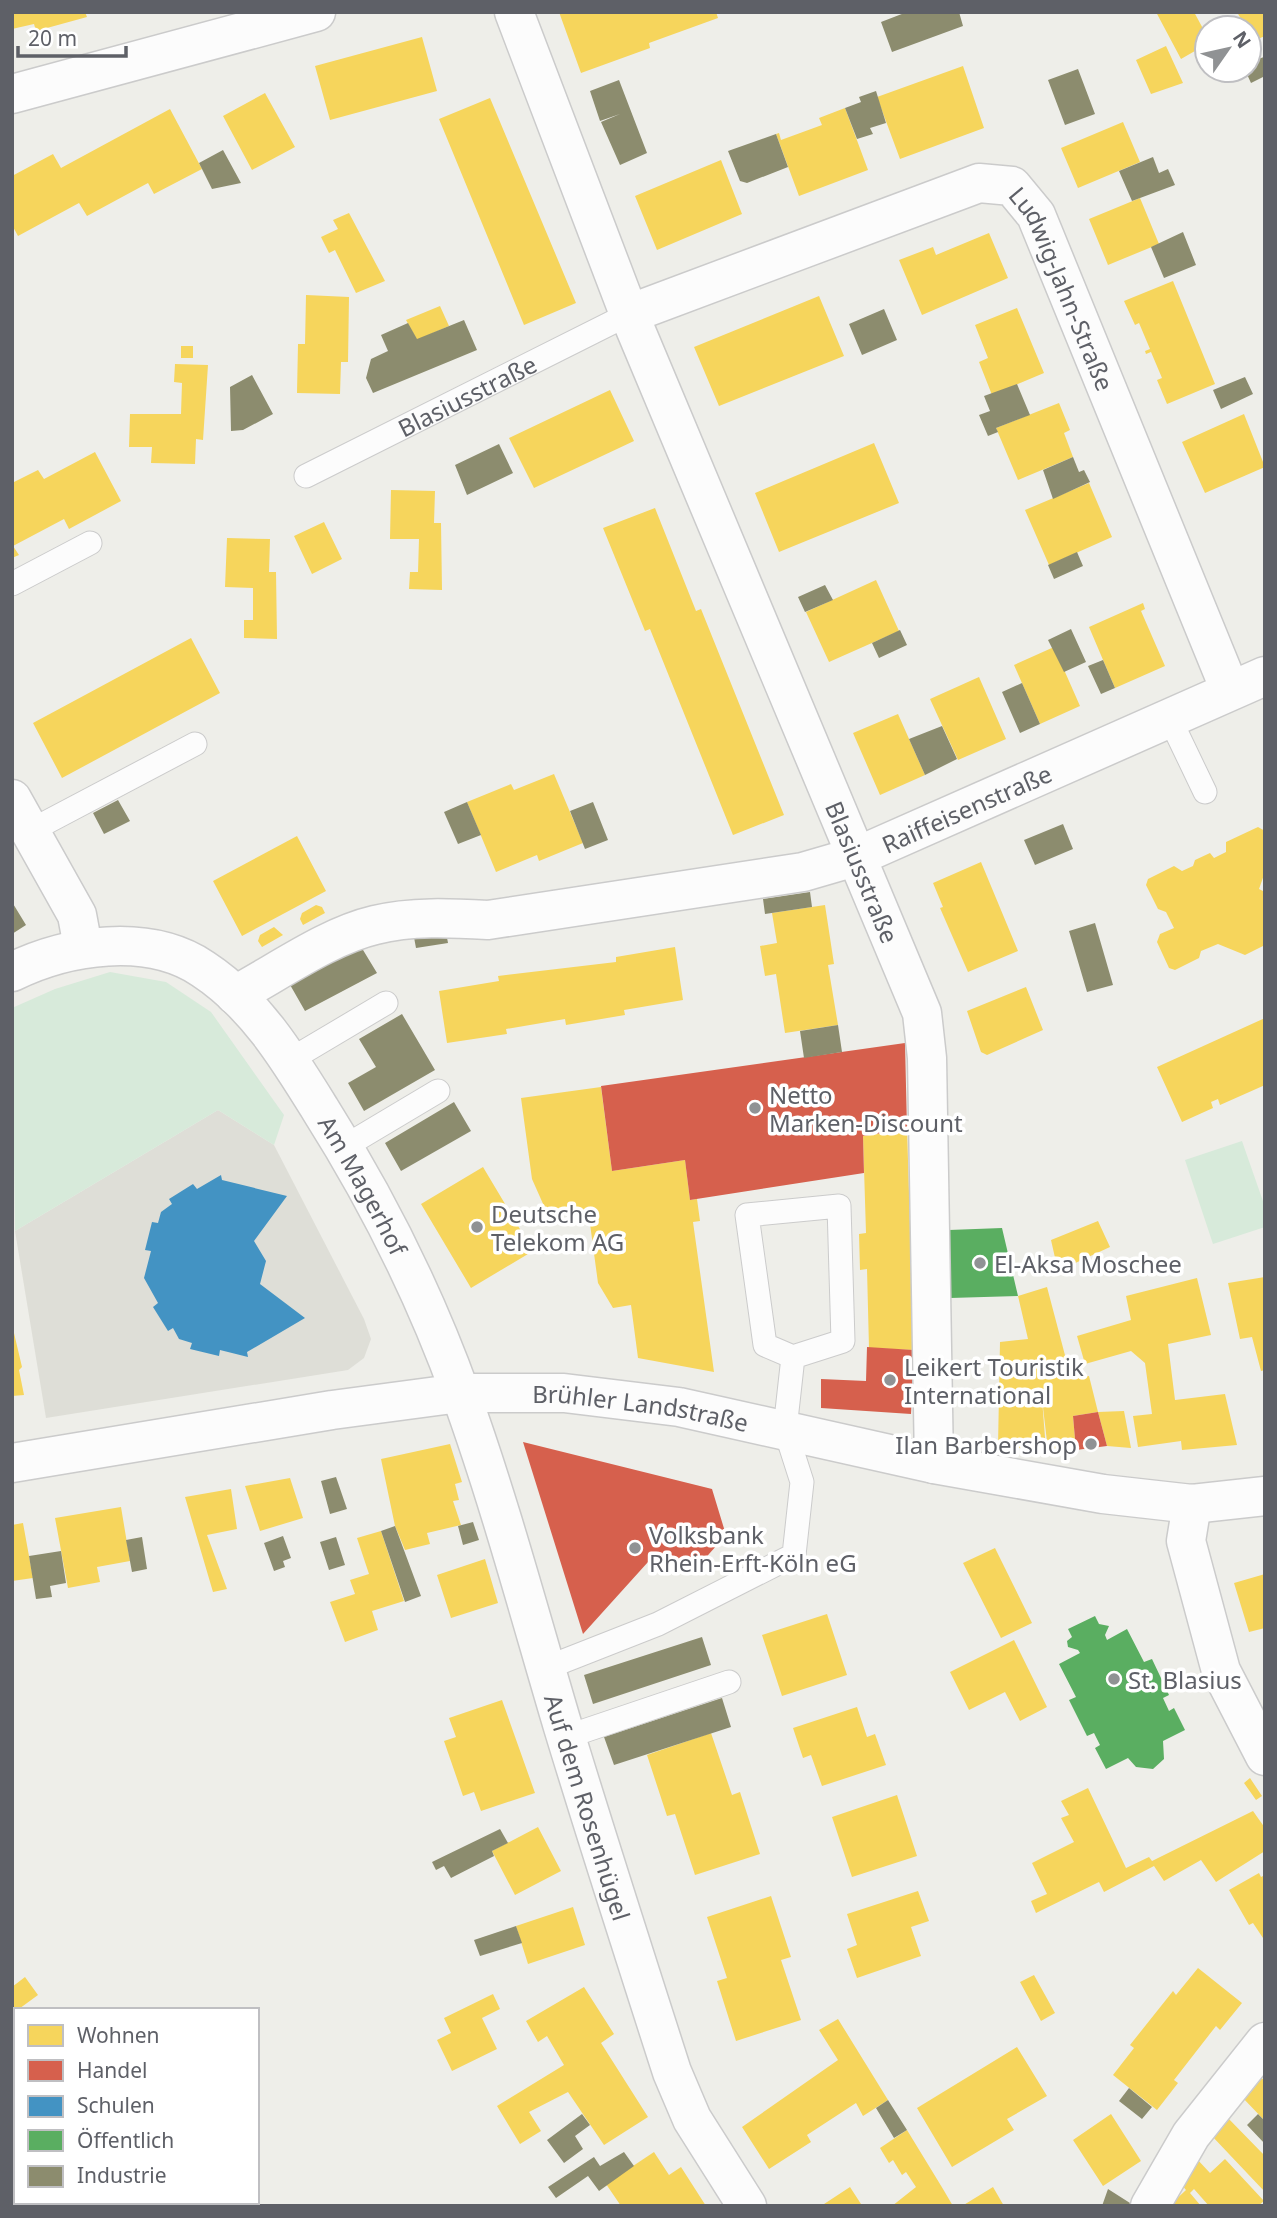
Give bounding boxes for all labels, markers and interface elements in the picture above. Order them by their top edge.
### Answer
scale bar [18,14,126,58]
north arrow [1193,14,1263,84]
text: 20 m [28,24,77,52]
text: N [1227,26,1257,53]
street label: Ludwig-Jahn-Straße [1002,179,1122,395]
street label: Blasiusstraße [392,347,542,444]
street label: Raiffeisenstraße [876,756,1057,860]
street label: Blasiusstraße [818,796,907,948]
place label: Netto Marken-Discount [769,1078,963,1139]
marker: Netto Marken-Discount [747,1100,763,1116]
street label: Am Magerhof [311,1109,416,1262]
place label: Deutsche Telekom AG [491,1197,624,1258]
marker: Deutsche Telekom AG [469,1219,485,1235]
place label: El-Aksa Moschee [994,1247,1182,1280]
marker: El-Aksa Moschee [972,1255,988,1271]
place label: Leikert Touristik International [904,1350,1084,1411]
marker: Leikert Touristik International [882,1372,898,1388]
street label: Brühler Landstraße [532,1376,752,1439]
place label: Ilan Barbershop [895,1428,1077,1461]
marker: Ilan Barbershop [1083,1436,1099,1452]
place label: Volksbank Rhein-Erft-Köln eG [649,1518,857,1579]
marker: Volksbank Rhein-Erft-Köln eG [627,1540,643,1556]
place label: St. Blasius [1128,1663,1242,1696]
marker: St. Blasius [1106,1671,1122,1687]
street label: Auf dem Rosenhügel [538,1690,639,1924]
legend [14,2008,259,2204]
text: Wohnen [77,2021,160,2049]
text: Handel [77,2056,148,2084]
text: Schulen [77,2091,155,2119]
text: Öffentlich [77,2126,174,2154]
text: Industrie [77,2161,167,2189]

